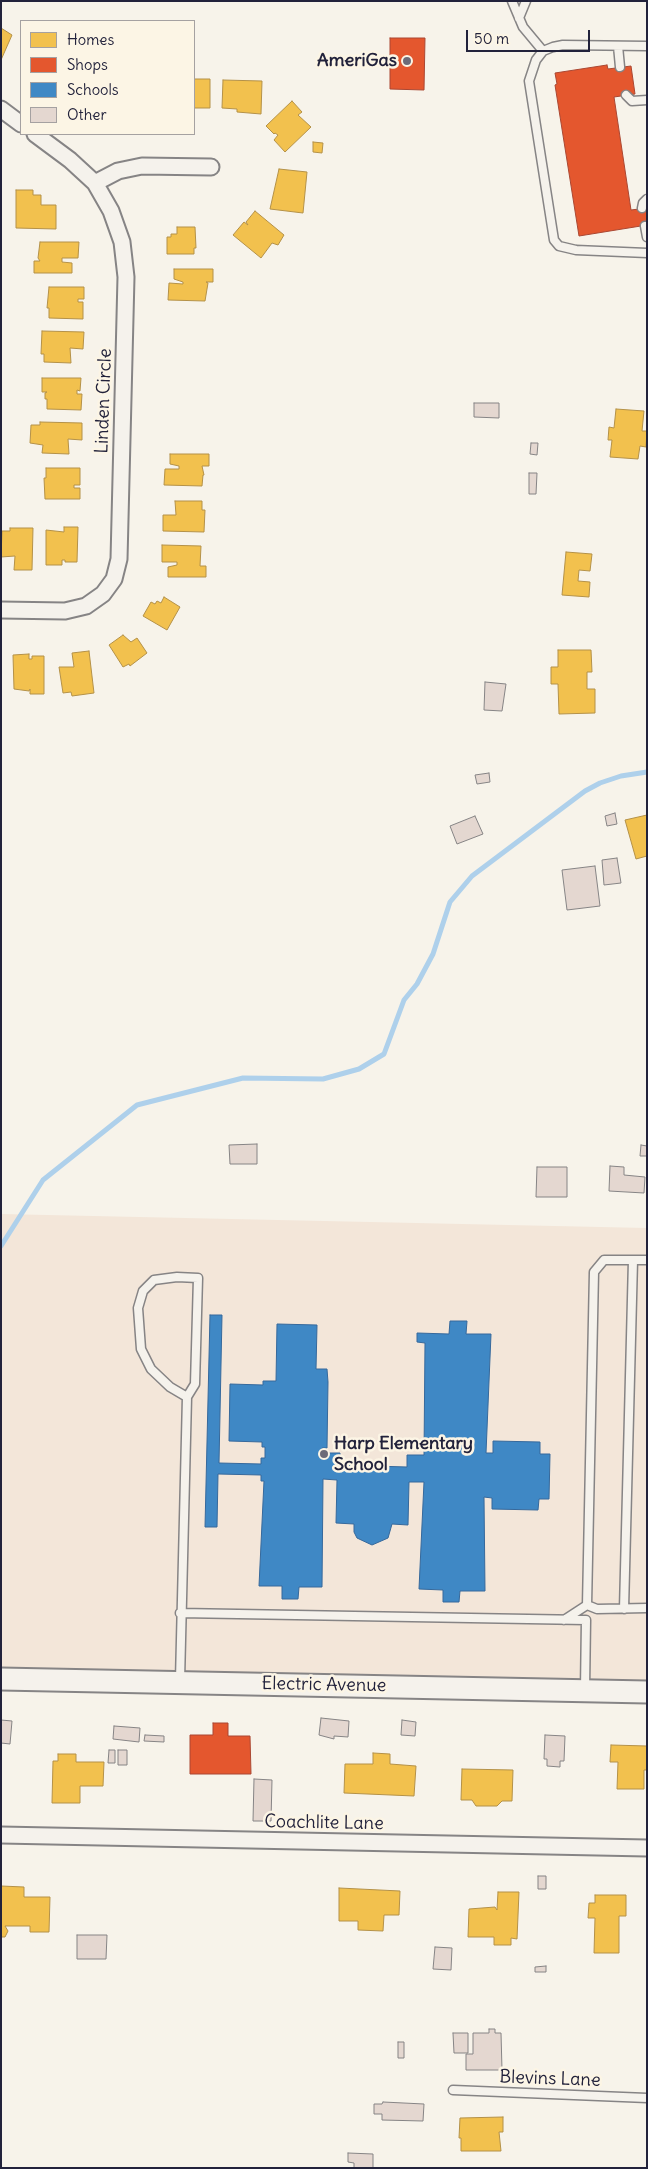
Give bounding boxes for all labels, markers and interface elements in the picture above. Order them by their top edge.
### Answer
legend [20,20,195,135]
scale bar [468,20,592,52]
text: 50 m [474,29,509,48]
text: Homes [67,30,114,49]
place label: AmeriGas [317,50,397,72]
text: Shops [67,55,108,74]
marker: AmeriGas [401,55,413,67]
text: Schools [67,80,119,99]
text: Other [67,105,107,124]
street label: Linden Circle [91,348,117,454]
place label: Harp Elementary School [334,1433,473,1476]
marker: Harp Elementary School [318,1448,330,1460]
street label: Electric Avenue [261,1673,387,1697]
street label: Coachlite Lane [264,1811,384,1835]
street label: Blevins Lane [499,2066,601,2092]

